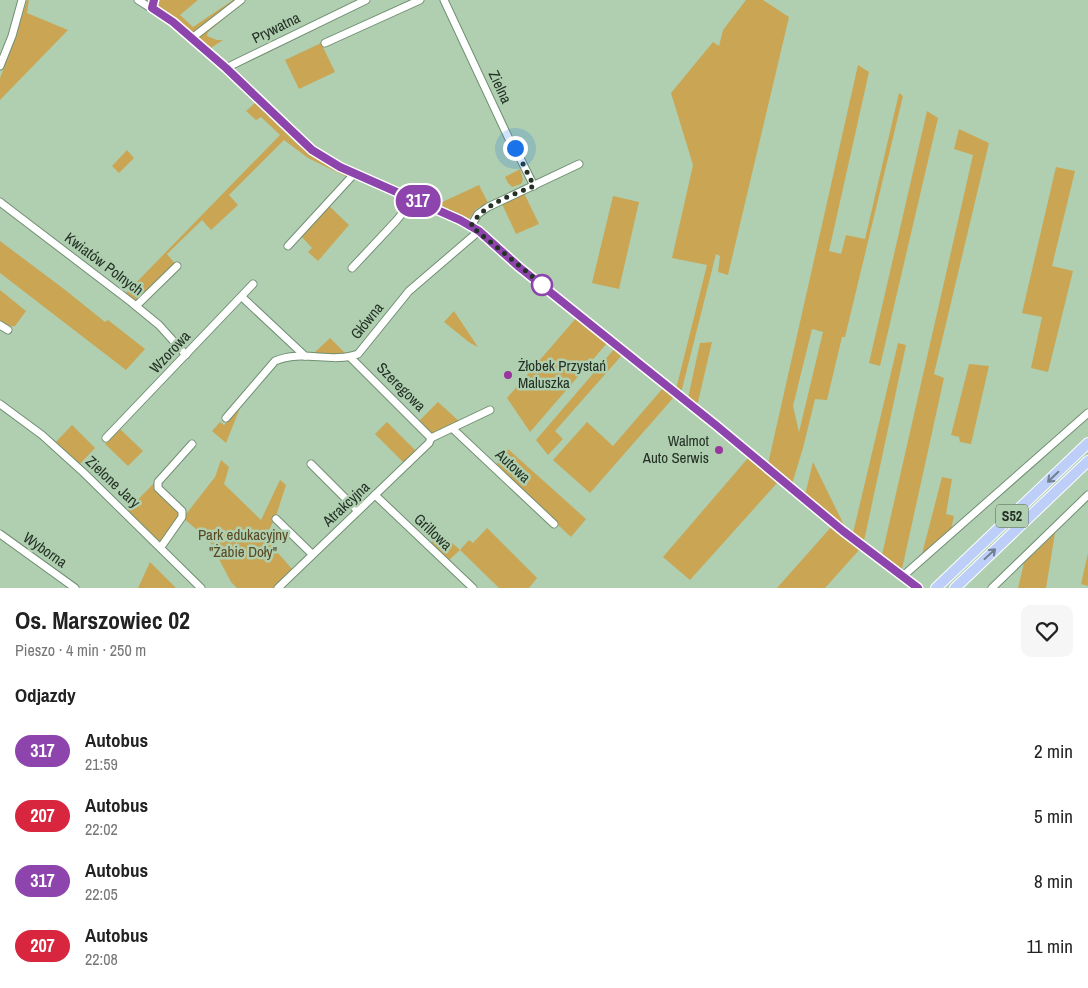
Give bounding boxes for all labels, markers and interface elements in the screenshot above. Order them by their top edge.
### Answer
street label: Prywatna [248,7,304,48]
street label: Zielna [484,67,517,107]
your location [503,136,528,161]
line badge: 317 [389,185,447,217]
text: 317 [406,188,430,213]
street label: Kwiatów Polnych [61,227,148,300]
unlabelled marker [531,274,553,296]
street label: Główna [345,298,388,343]
street label: Wzorowa [144,326,195,378]
place label: Żłobek Przystań Maluszka [518,355,606,393]
street label: Szeregowa [372,357,431,416]
marker: Żłobek Przystań Maluszka [502,369,514,381]
place label: Walmot Auto Serwis [642,430,710,468]
street label: Autowa [490,443,536,487]
marker: Walmot Auto Serwis [713,444,725,456]
street label: Zielone Jary [81,451,146,513]
one-way arrow [1046,471,1059,483]
street label: Atrakcyjna [317,476,374,532]
road number: S52 [996,504,1028,528]
street label: Grillowa [410,509,457,555]
park label: Park edukacyjny "Żabie Doły" [198,524,289,562]
street label: Wyborna [19,527,72,572]
one-way arrow [984,548,996,560]
text: Os. Marszowiec 02 [15,604,190,636]
button: heart [1021,605,1073,657]
text: Pieszo · 4 min · 250 m [15,639,146,661]
text: Odjazdy [15,682,76,708]
text: Autobus [85,727,148,753]
text: 317 [30,738,55,763]
text: 2 min [1034,738,1073,764]
text: 21:59 [85,753,118,775]
text: Autobus [85,792,148,818]
text: 207 [30,803,55,828]
text: 5 min [1034,803,1073,829]
text: 22:02 [85,818,118,840]
text: Autobus [85,857,148,883]
text: 317 [30,868,55,893]
text: 8 min [1034,868,1073,894]
text: 22:05 [85,883,118,905]
text: Autobus [85,922,148,948]
text: 207 [30,933,55,958]
text: 11 min [1027,933,1073,959]
text: 22:08 [85,948,118,970]

